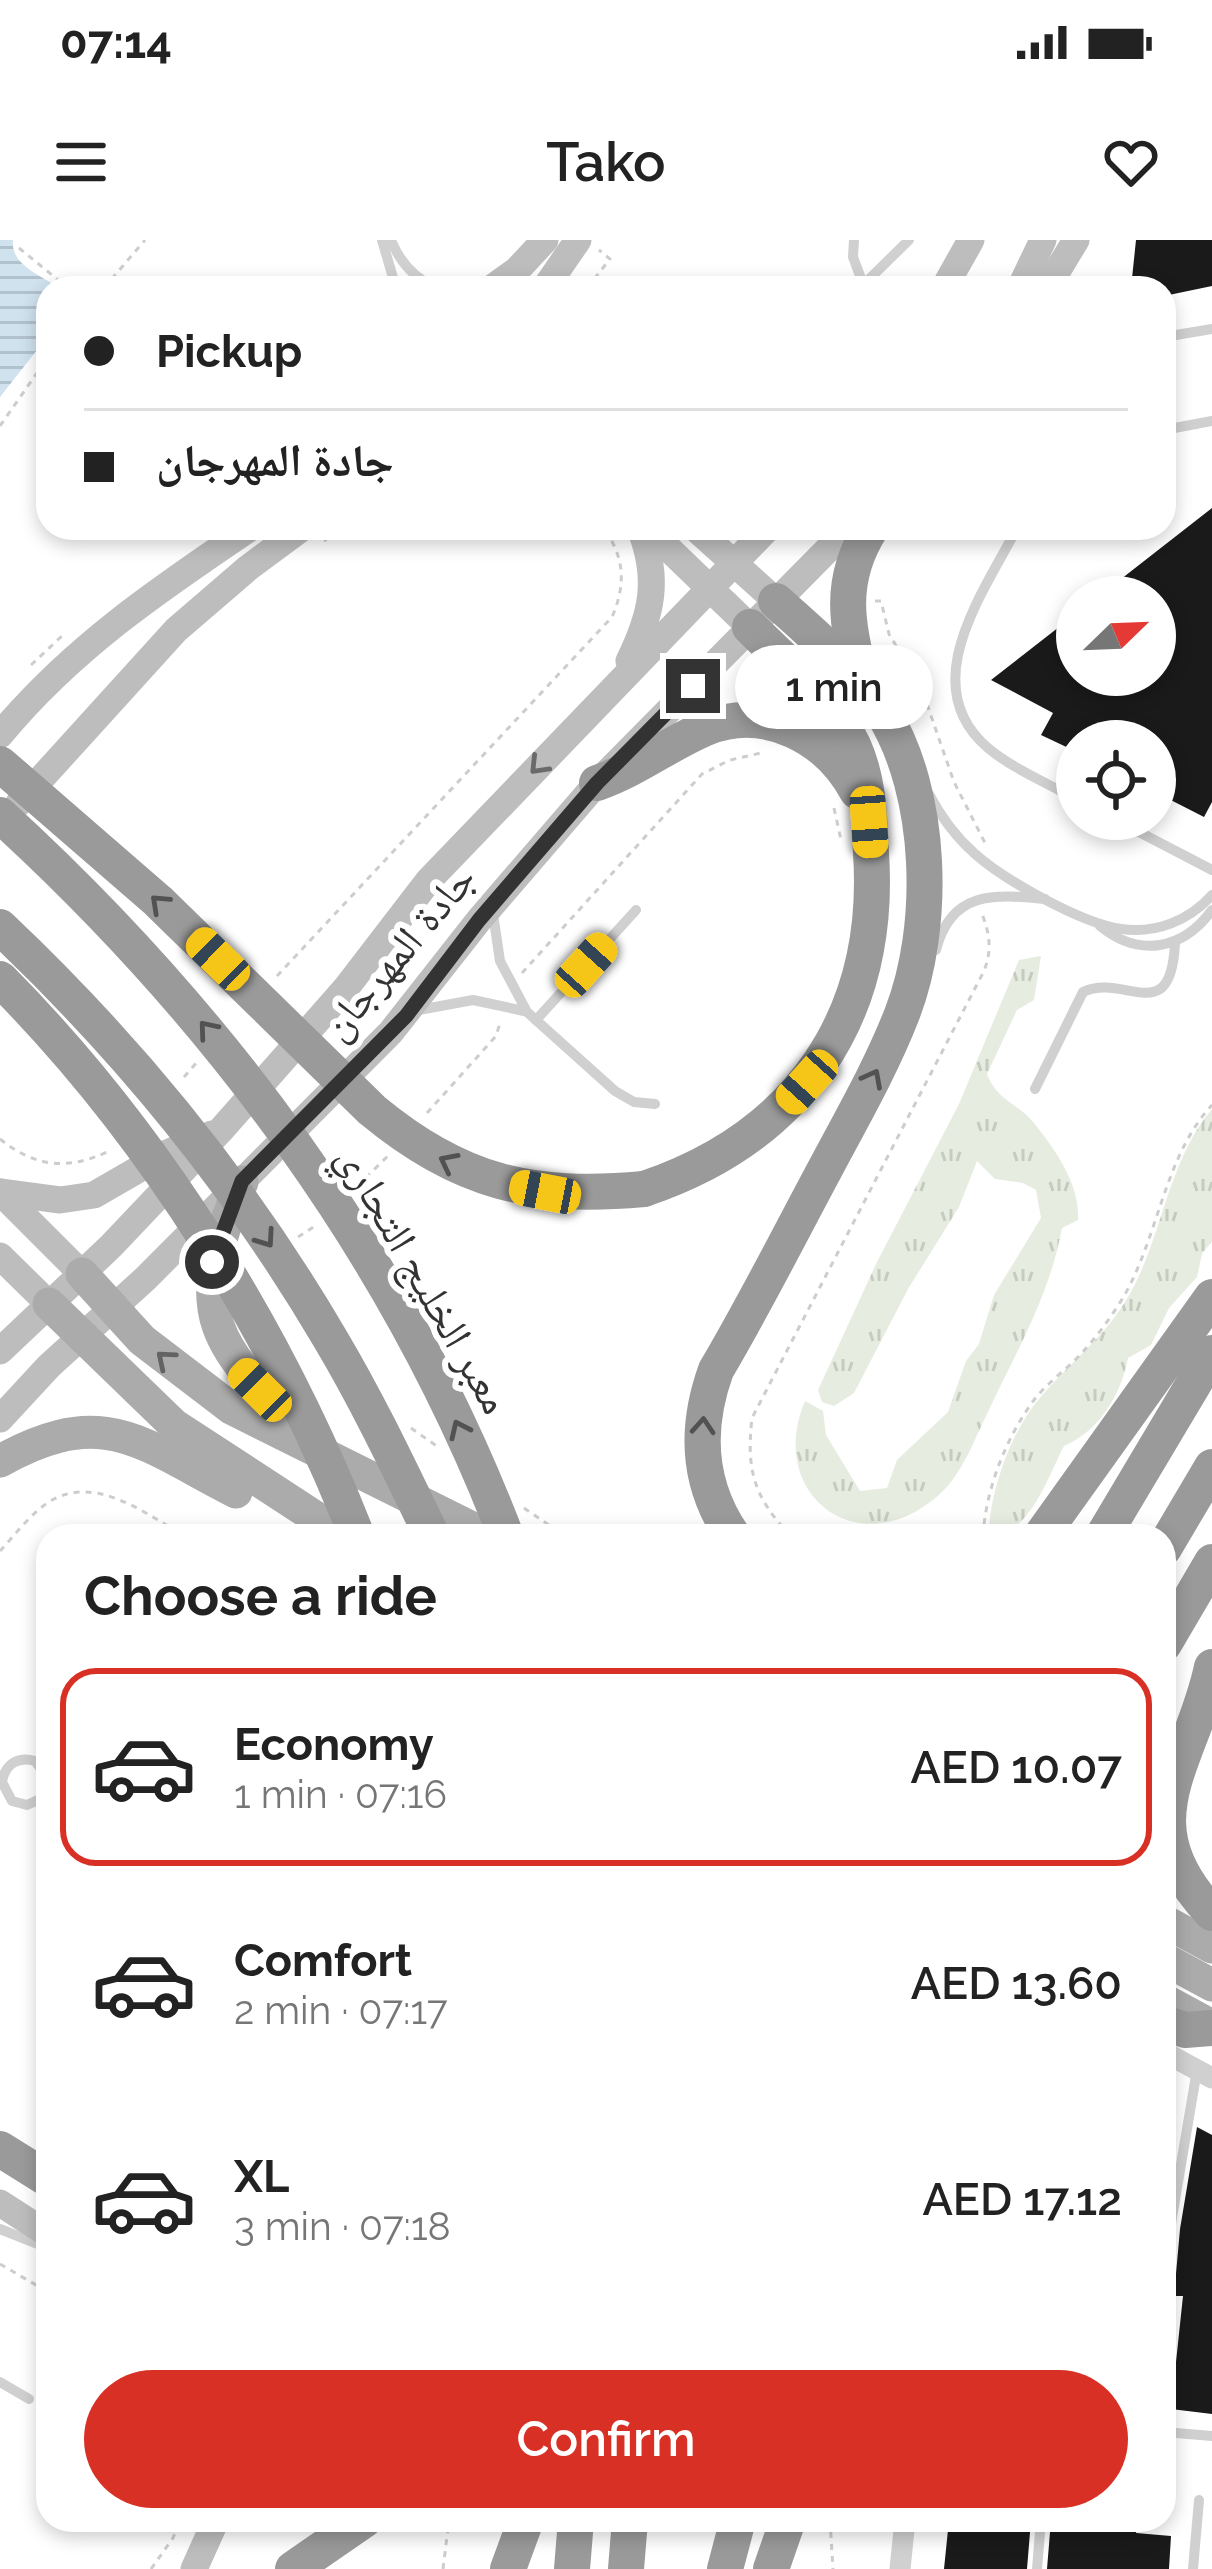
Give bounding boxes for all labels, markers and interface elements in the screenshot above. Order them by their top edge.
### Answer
text: 07:14 [60,16,172,69]
icon: menu [48,129,114,195]
icon: heart [1098,129,1164,195]
text: Tako [546,130,666,194]
text: Pickup [156,325,302,378]
text: جادة المهرجان [156,434,394,487]
north arrow [1056,576,1176,696]
map controls [1056,576,1176,840]
callout: 1 min [735,644,933,728]
route end [666,659,720,713]
text: 1 min [786,664,882,710]
button: locate [1056,720,1176,840]
one-way arrow [531,752,553,774]
car [849,785,889,859]
street label: جادة المهرجان [311,854,486,1050]
one-way arrow [151,895,173,917]
car [180,921,256,997]
car [549,926,623,1004]
one-way arrow [200,1021,221,1043]
car [770,1043,844,1121]
one-way arrow [859,1069,882,1090]
street label: معبر الخليج التجاري [320,1136,521,1426]
one-way arrow [439,1153,460,1176]
car [506,1167,584,1217]
one-way arrow [252,1226,274,1248]
route start [185,1235,239,1289]
one-way arrow [157,1352,179,1374]
car [222,1352,298,1428]
one-way arrow [690,1416,716,1435]
one-way arrow [450,1420,474,1441]
text: Choose a ride [84,1564,437,1628]
icon: car [90,1713,198,1821]
text: Economy [234,1718,434,1771]
text: AED 10.07 [910,1741,1122,1794]
text: 1 min · 07:16 [234,1771,447,1817]
icon: car [90,1929,198,2037]
text: Comfort [234,1934,412,1987]
text: AED 13.60 [911,1957,1122,2010]
text: 2 min · 07:17 [234,1987,448,2033]
icon: car [90,2145,198,2253]
text: XL [234,2150,289,2203]
text: AED 17.12 [922,2173,1122,2226]
text: 3 min · 07:18 [234,2203,451,2249]
button: Confirm [84,2370,1128,2508]

